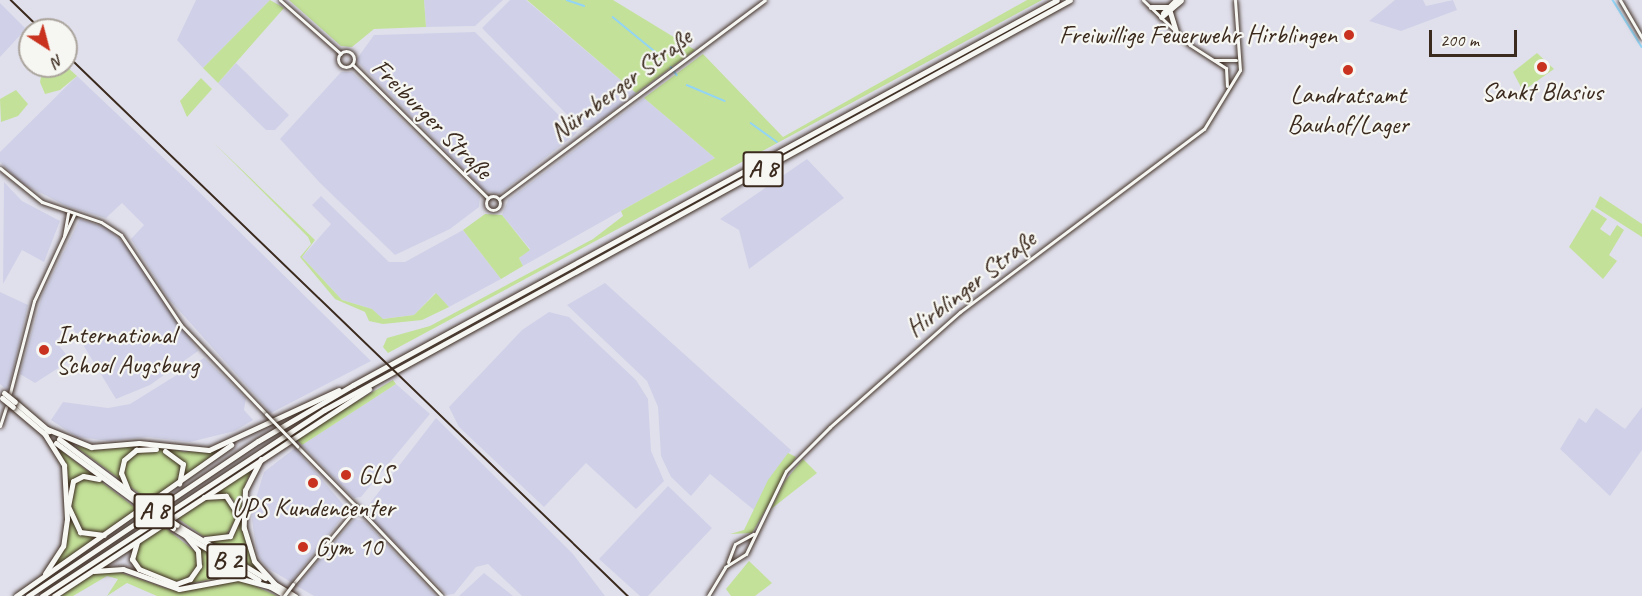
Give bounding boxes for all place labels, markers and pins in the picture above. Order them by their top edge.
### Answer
place label: Freiwillige Feuerwehr Hirblingen [1059,19,1337,51]
marker: Freiwillige Feuerwehr Hirblingen [1342,28,1356,42]
marker: Sankt Blasius [1535,60,1549,74]
marker: Landratsamt Bauhof/Lager [1341,63,1355,77]
place label: Sankt Blasius [1481,76,1603,108]
place label: Landratsamt Bauhof/Lager [1287,79,1409,140]
place label: International School Augsburg [56,319,198,380]
marker: International School Augsburg [37,343,51,357]
place label: GLS [358,459,393,491]
marker: GLS [339,468,353,482]
marker: UPS Kundencenter [306,476,320,490]
place label: UPS Kundencenter [232,492,394,524]
place label: Gym 10 [315,531,382,563]
marker: Gym 10 [296,540,310,554]

